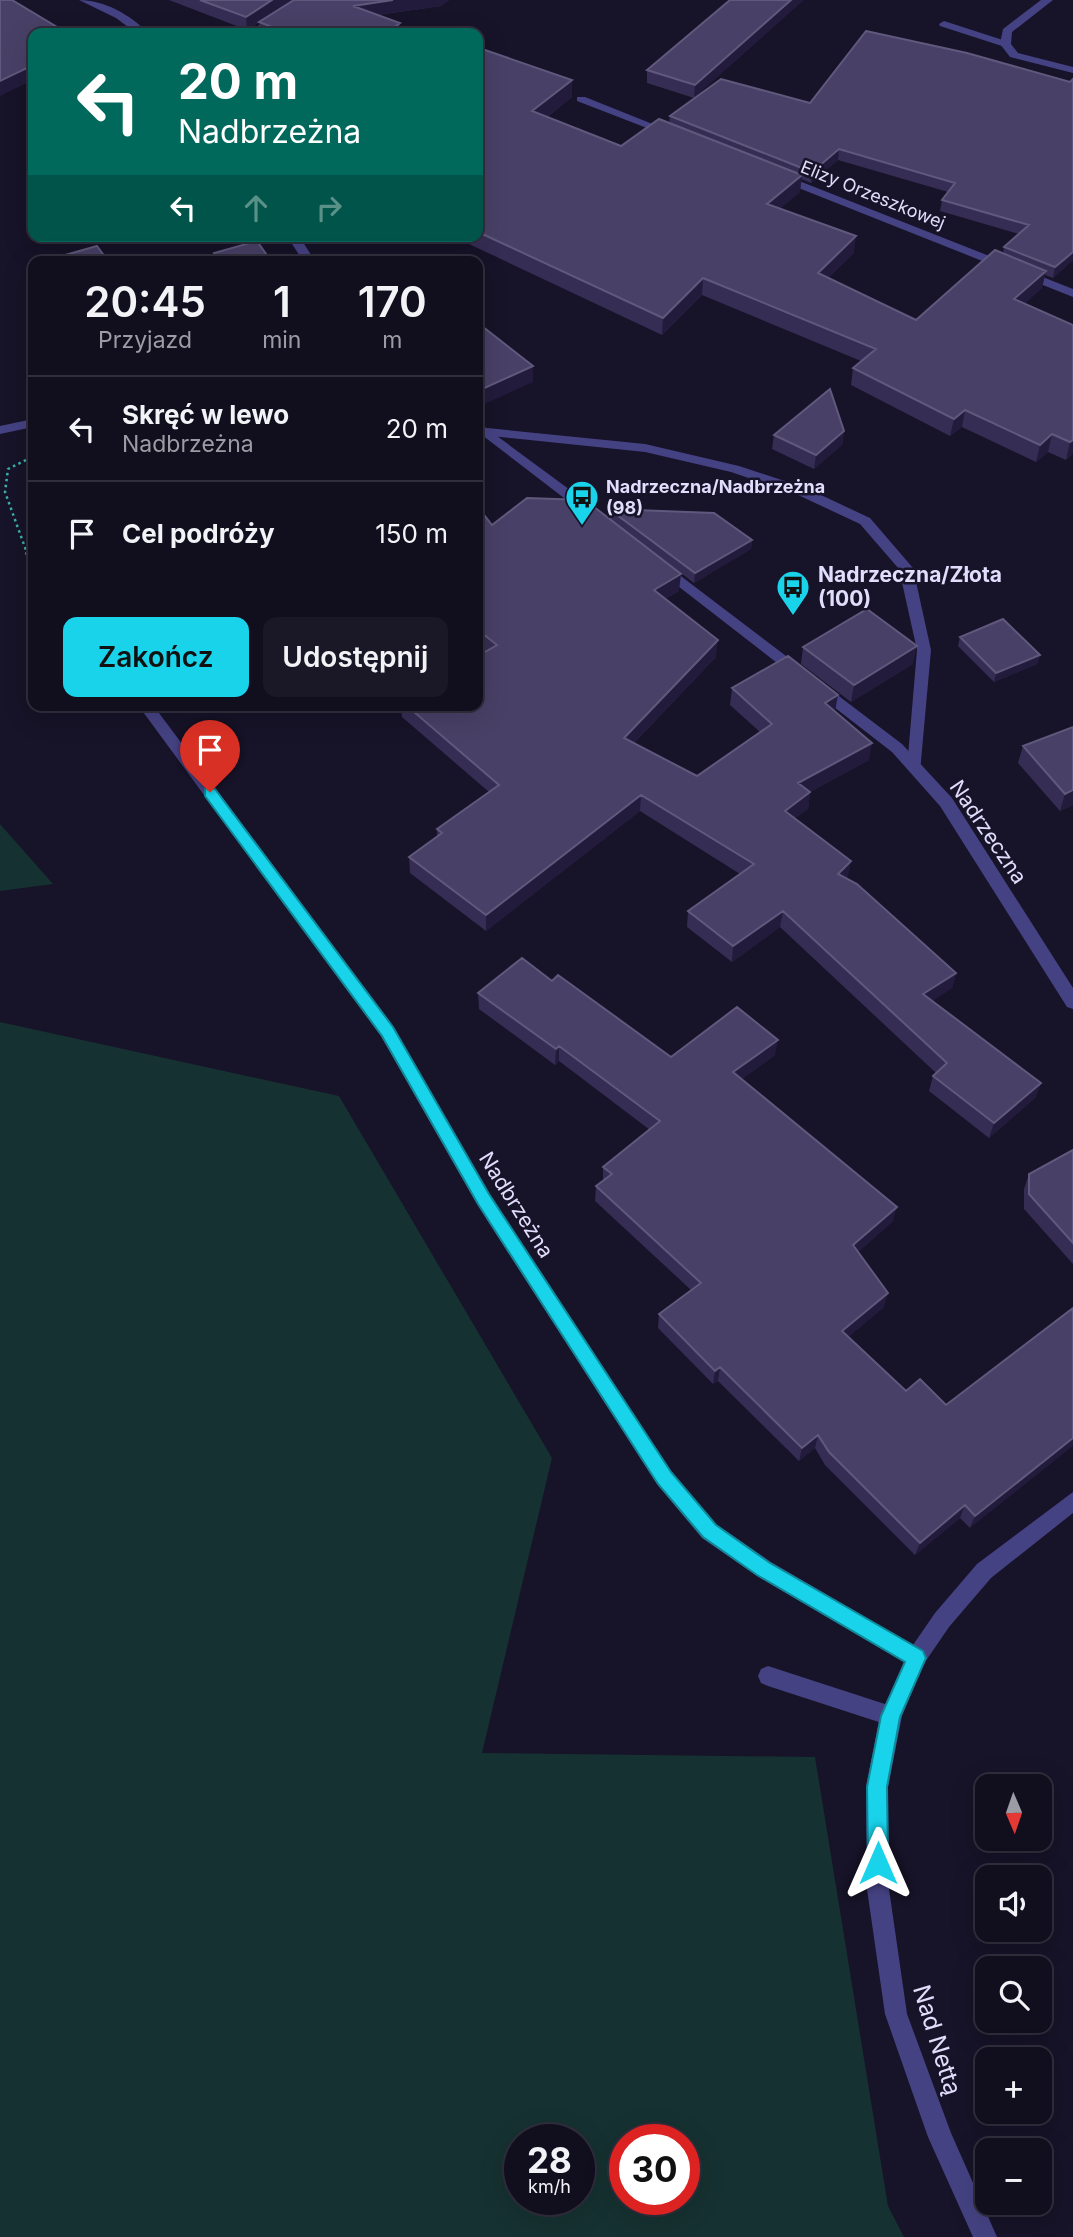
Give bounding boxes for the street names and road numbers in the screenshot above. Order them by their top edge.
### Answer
street label: Elizy Orzeszkowej [798,156,949,233]
street label: Nadrzeczna [945,775,1032,888]
street label: Nadbrzeżna [474,1147,559,1262]
street label: Nad Nettą [907,1981,968,2099]

